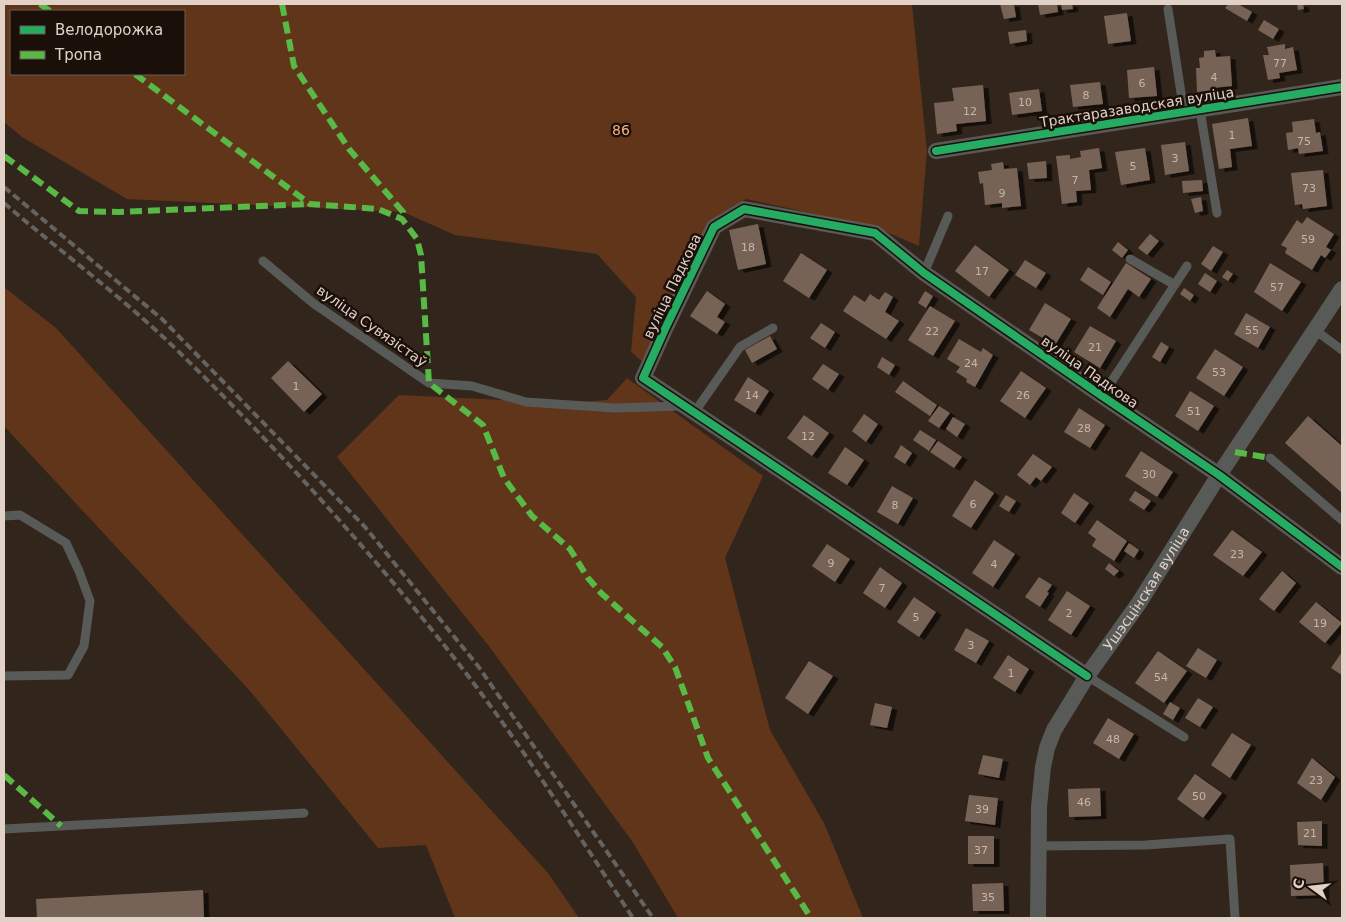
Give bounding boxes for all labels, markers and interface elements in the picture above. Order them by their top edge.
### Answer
legend [10,10,185,75]
text: Велодорожка [55,21,163,39]
text: Тропа [54,46,102,64]
house number: 77 [1273,57,1287,70]
house number: 4 [1211,71,1218,84]
house number: 6 [1139,77,1146,90]
street label: Трактаразаводская вуліца [1038,84,1235,130]
house number: 8 [1083,89,1090,102]
house number: 10 [1018,96,1032,109]
house number: 12 [963,105,977,118]
park label: 86 [612,122,630,138]
house number: 1 [1229,129,1236,142]
house number: 75 [1297,135,1311,148]
house number: 3 [1172,152,1179,165]
house number: 5 [1130,160,1137,173]
house number: 7 [1072,174,1079,187]
house number: 73 [1302,182,1316,195]
house number: 9 [999,187,1006,200]
street label: вуліца Падкова [640,231,704,341]
house number: 59 [1301,233,1315,246]
house number: 18 [741,241,755,254]
house number: 17 [975,265,989,278]
house number: 57 [1270,281,1284,294]
street label: вуліца Сувязістаў [314,282,430,370]
house number: 55 [1245,324,1259,337]
house number: 22 [925,325,939,338]
street label: вуліца Падкова [1038,333,1142,411]
house number: 21 [1088,341,1102,354]
house number: 24 [964,357,978,370]
house number: 53 [1212,366,1226,379]
house number: 1 [293,380,300,393]
house number: 14 [745,389,759,402]
house number: 26 [1016,389,1030,402]
house number: 51 [1187,405,1201,418]
house number: 28 [1077,422,1091,435]
house number: 12 [801,430,815,443]
house number: 30 [1142,468,1156,481]
house number: 6 [970,498,977,511]
house number: 8 [892,499,899,512]
street label: Ушэсцінская вуліца [1100,524,1193,653]
house number: 23 [1230,548,1244,561]
house number: 9 [828,557,835,570]
house number: 4 [991,558,998,571]
house number: 7 [879,582,886,595]
house number: 2 [1066,607,1073,620]
house number: 5 [913,611,920,624]
house number: 19 [1313,617,1327,630]
house number: 3 [968,639,975,652]
house number: 1 [1008,667,1015,680]
house number: 54 [1154,671,1168,684]
house number: 48 [1106,733,1120,746]
house number: 23 [1309,774,1323,787]
house number: 50 [1192,790,1206,803]
house number: 46 [1077,796,1091,809]
house number: 39 [975,803,989,816]
house number: 21 [1303,827,1317,840]
house number: 37 [974,844,988,857]
north arrow [1286,862,1336,912]
text: С [1289,877,1308,891]
house number: 35 [981,891,995,904]

